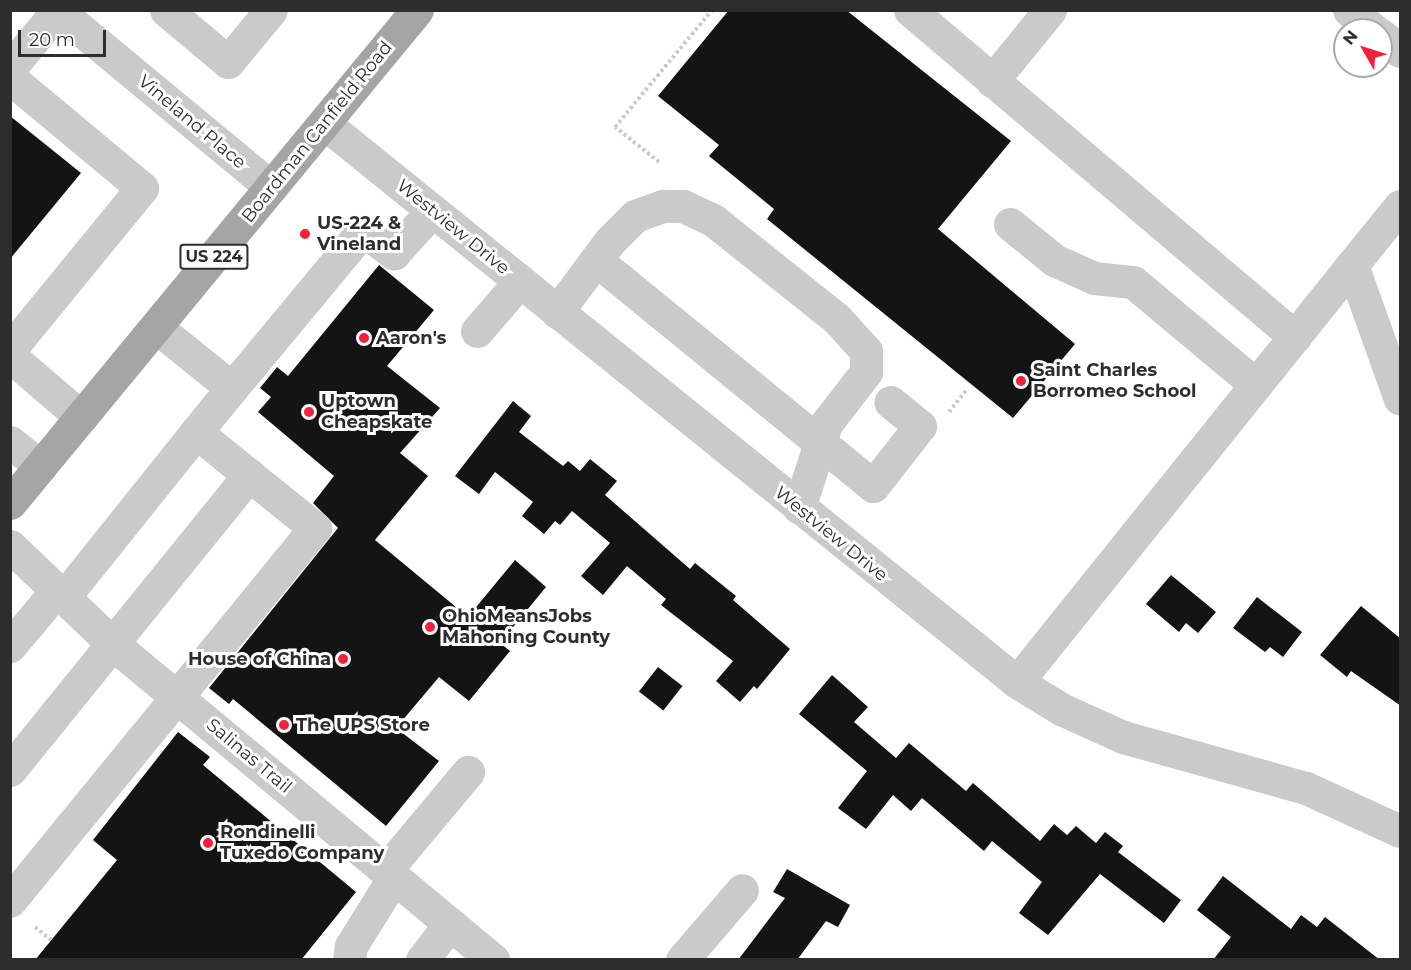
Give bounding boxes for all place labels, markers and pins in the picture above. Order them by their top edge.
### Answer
place label: US-224 & Vineland [317,213,401,256]
marker: US-224 & Vineland [298,227,312,241]
place label: Aaron's [376,327,446,349]
marker: Aaron's [357,331,371,345]
place label: Saint Charles Borromeo School [1033,360,1196,403]
marker: Saint Charles Borromeo School [1014,374,1028,388]
place label: Uptown Cheapskate [321,391,432,434]
marker: Uptown Cheapskate [302,405,316,419]
place label: OhioMeansJobs Mahoning County [442,606,610,648]
marker: OhioMeansJobs Mahoning County [423,620,437,634]
place label: House of China [188,648,331,670]
marker: House of China [336,652,350,666]
place label: The UPS Store [296,714,430,736]
marker: The UPS Store [277,718,291,732]
place label: Rondinelli Tuxedo Company [220,822,384,864]
marker: Rondinelli Tuxedo Company [201,836,215,850]

